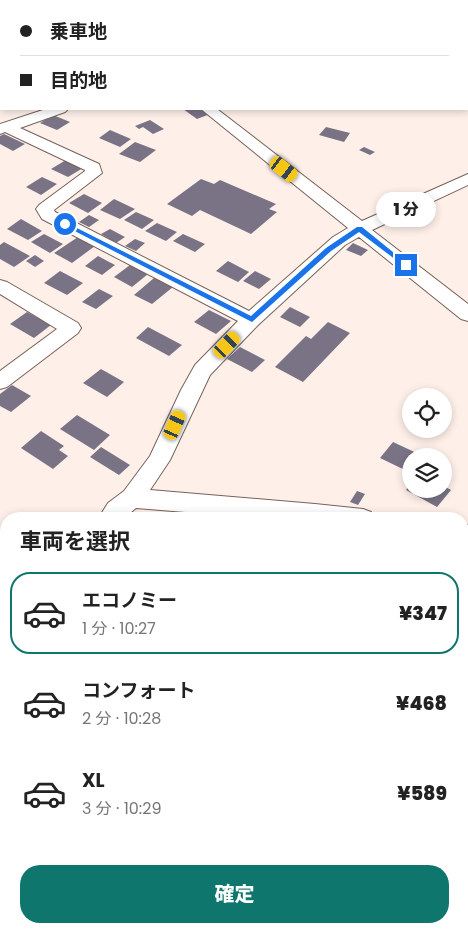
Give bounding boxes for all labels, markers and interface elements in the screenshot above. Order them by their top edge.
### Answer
text: 乗車地 [50,18,107,45]
text: 目的地 [50,67,107,94]
car [267,154,300,184]
callout: 1 分 [376,192,436,228]
text: 1 分 [393,198,419,221]
route start [54,213,76,235]
route end [395,254,417,276]
car [211,329,242,361]
map controls [402,388,452,498]
button: locate [402,388,452,438]
car [162,408,187,442]
button: layers [402,448,452,498]
text: 車両を選択 [20,526,130,557]
text: エコノミー [82,587,177,614]
icon: car [22,591,67,636]
text: ¥347 [399,600,447,627]
text: 1 分 · 10:27 [82,617,156,640]
text: コンフォート [82,677,195,704]
icon: car [22,681,67,726]
text: ¥468 [396,690,447,717]
text: 2 分 · 10:28 [82,707,161,730]
text: XL [82,767,105,794]
icon: car [22,771,67,816]
text: ¥589 [397,780,447,807]
text: 3 分 · 10:29 [82,797,162,820]
button: 確定 [20,865,449,923]

